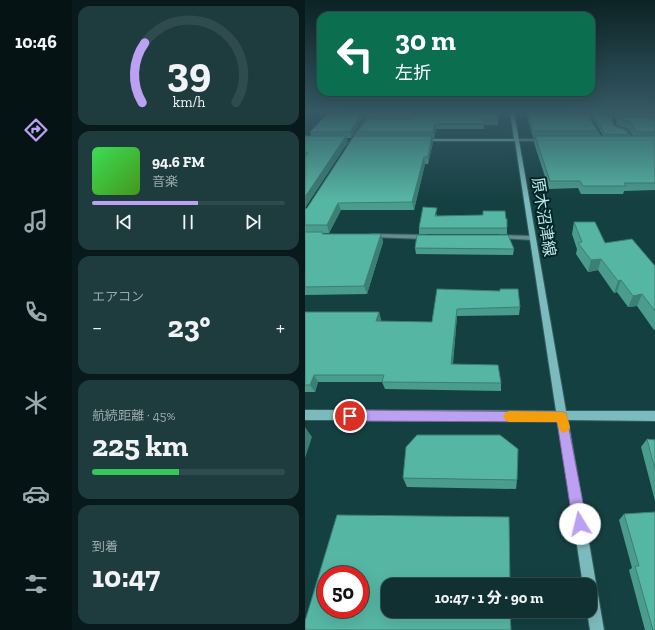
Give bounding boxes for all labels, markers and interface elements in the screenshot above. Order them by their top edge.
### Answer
text: 30 m [395,24,456,57]
icon: left [329,28,381,80]
text: 10:46 [15,31,57,53]
text: 39 [166,47,211,97]
text: 左折 [395,62,431,84]
text: km/h [172,94,205,111]
icon: directions [22,116,50,144]
text: 94.6 FM [152,153,205,171]
text: 音楽 [152,174,178,189]
street label: 原木沼津線 [528,176,560,258]
icon: music [22,207,50,235]
icon: previous [113,211,135,233]
icon: pause [177,211,199,233]
icon: next [242,211,264,233]
text: エアコン [92,289,144,304]
icon: phone [22,298,50,326]
text: 23° [168,309,211,345]
text: − [92,314,102,341]
text: + [276,314,285,341]
icon: climate [22,389,50,417]
pin [333,399,367,433]
icon: arrive [339,405,361,427]
text: 航続距離 · 45% [92,408,175,423]
text: 225 km [92,428,188,464]
icon: car [22,480,50,508]
position arrow [559,503,601,545]
text: 到着 [92,539,118,554]
text: 10:47 [92,559,160,595]
speed limit sign: 50 [317,566,369,618]
icon: filters [22,570,50,598]
text: 10:47 · 1 分 · 90 m [435,589,543,607]

